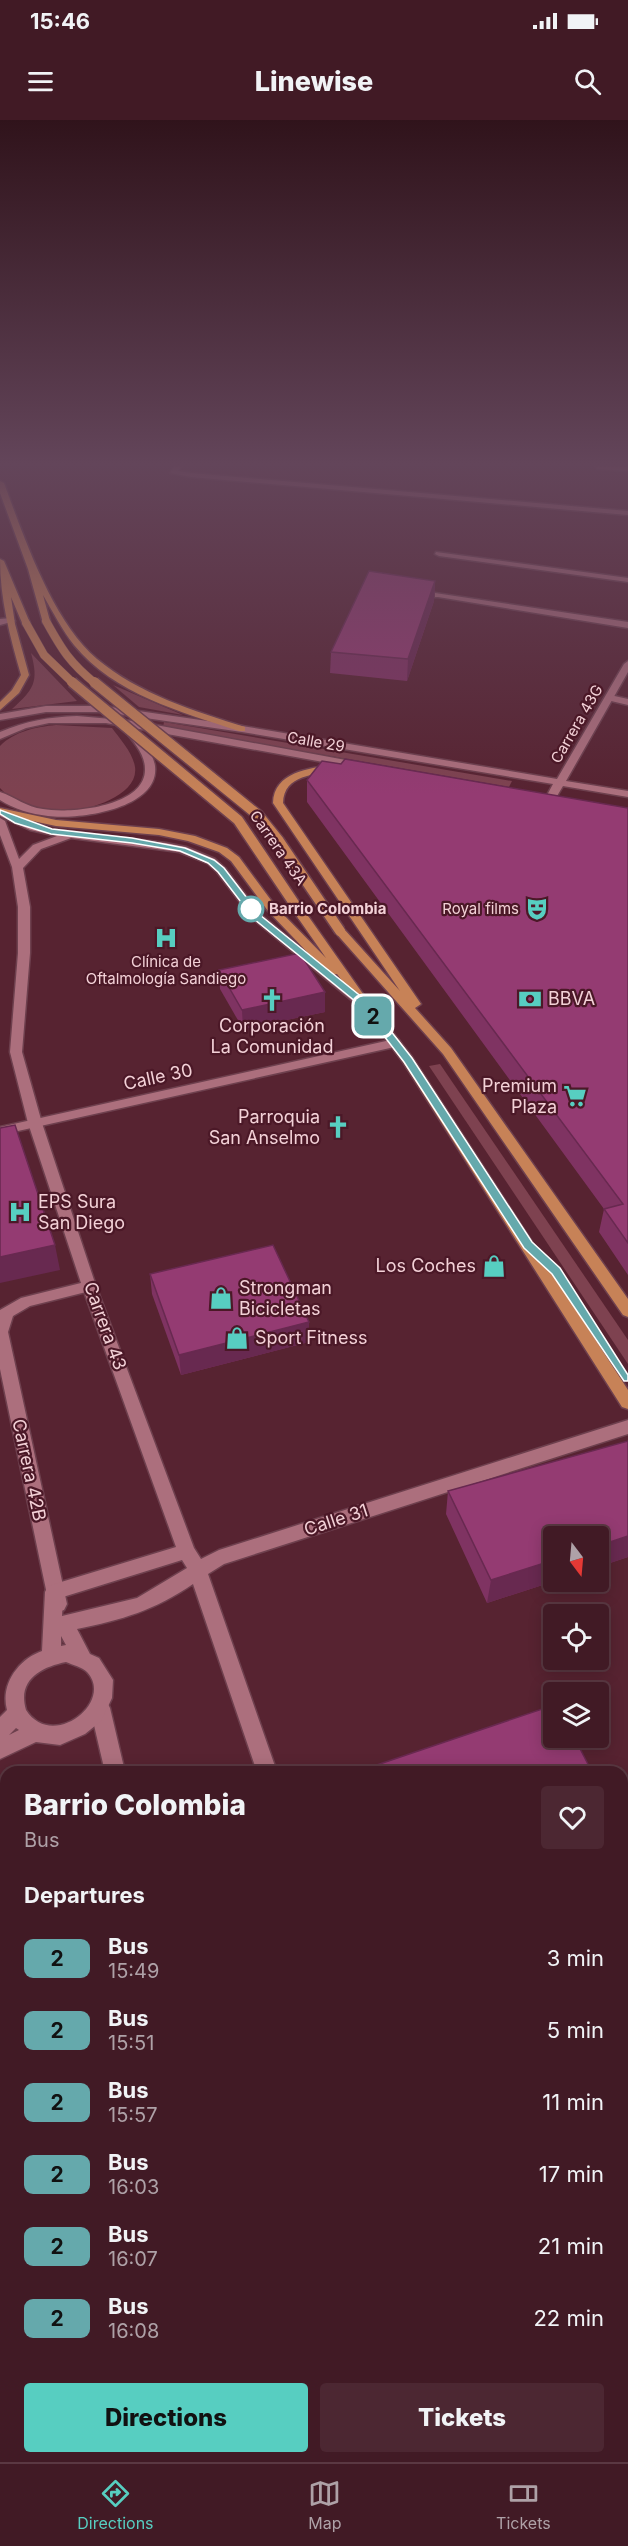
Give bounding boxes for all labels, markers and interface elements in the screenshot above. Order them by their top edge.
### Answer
text: 15:46 [30,8,90,34]
icon: menu [24,65,57,98]
text: Linewise [255,65,373,98]
icon: search [571,65,604,98]
street label: Carrera 43G [546,681,607,767]
street label: Calle 29 [286,727,346,756]
street label: Carrera 43A [246,807,311,889]
marker: Barrio Colombia [238,896,264,922]
theatre icon: Royal films [524,896,550,922]
place label: Barrio Colombia [269,899,386,918]
place label: Royal films [442,899,519,918]
hospital icon: Clínica de Oftalmología Sandiego [153,925,179,951]
place label: Clínica de Oftalmología Sandiego [86,952,246,988]
bank icon: BBVA [517,986,543,1012]
church icon: Corporación La Comunidad [259,987,285,1013]
place label: BBVA [548,988,595,1009]
line badge: 2 [354,996,392,1036]
text: 2 [366,1004,380,1029]
place label: Corporación La Comunidad [211,1015,333,1057]
street label: Calle 30 [121,1059,194,1094]
place label: Premium Plaza [482,1075,557,1117]
supermarket icon: Premium Plaza [562,1083,588,1109]
place label: Parroquia San Anselmo [209,1106,320,1148]
church icon: Parroquia San Anselmo [325,1114,351,1140]
place label: EPS Sura San Diego [38,1191,125,1233]
hospital icon: EPS Sura San Diego [7,1199,33,1225]
shop icon: Los Coches [481,1253,507,1279]
place label: Los Coches [376,1255,476,1276]
place label: Strongman Bicicletas [239,1277,332,1319]
street label: Carrera 43 [80,1279,131,1373]
shop icon: Strongman Bicicletas [208,1285,234,1311]
shop icon: Sport Fitness [224,1325,250,1351]
place label: Sport Fitness [255,1327,367,1348]
street label: Carrera 42B [8,1417,51,1523]
street label: Calle 31 [301,1499,370,1540]
north arrow [543,1526,609,1592]
map controls [543,1526,609,1748]
button: locate [543,1604,609,1670]
button: layers [543,1682,609,1748]
button: heart [541,1786,604,1849]
text: Barrio Colombia [24,1788,246,1822]
text: Bus [24,1828,59,1852]
text: Departures [24,1882,145,1908]
text: Bus [108,1933,149,1959]
text: 3 min [547,1945,604,1971]
text: 2 [50,1946,64,1971]
text: 15:49 [108,1959,159,1983]
text: Bus [108,2005,149,2031]
text: 5 min [547,2017,604,2043]
text: 2 [50,2018,64,2043]
text: 15:51 [108,2031,154,2055]
text: Bus [108,2077,149,2103]
text: 11 min [542,2089,604,2115]
text: 2 [50,2090,64,2115]
text: 15:57 [108,2103,158,2127]
text: Bus [108,2149,149,2175]
text: 17 min [539,2161,604,2187]
text: 2 [50,2162,64,2187]
text: 16:03 [108,2175,159,2199]
text: Bus [108,2221,149,2247]
text: 21 min [538,2233,604,2259]
text: 2 [50,2234,64,2259]
text: 16:07 [108,2247,158,2271]
text: Bus [108,2293,149,2319]
text: 22 min [533,2305,604,2331]
text: 2 [50,2306,64,2331]
text: 16:08 [108,2319,159,2343]
button: Directions [24,2383,308,2452]
button: Tickets [320,2383,604,2452]
tab: Directions [77,2477,154,2533]
tab: Map [308,2477,341,2533]
tab: Tickets [496,2477,551,2533]

